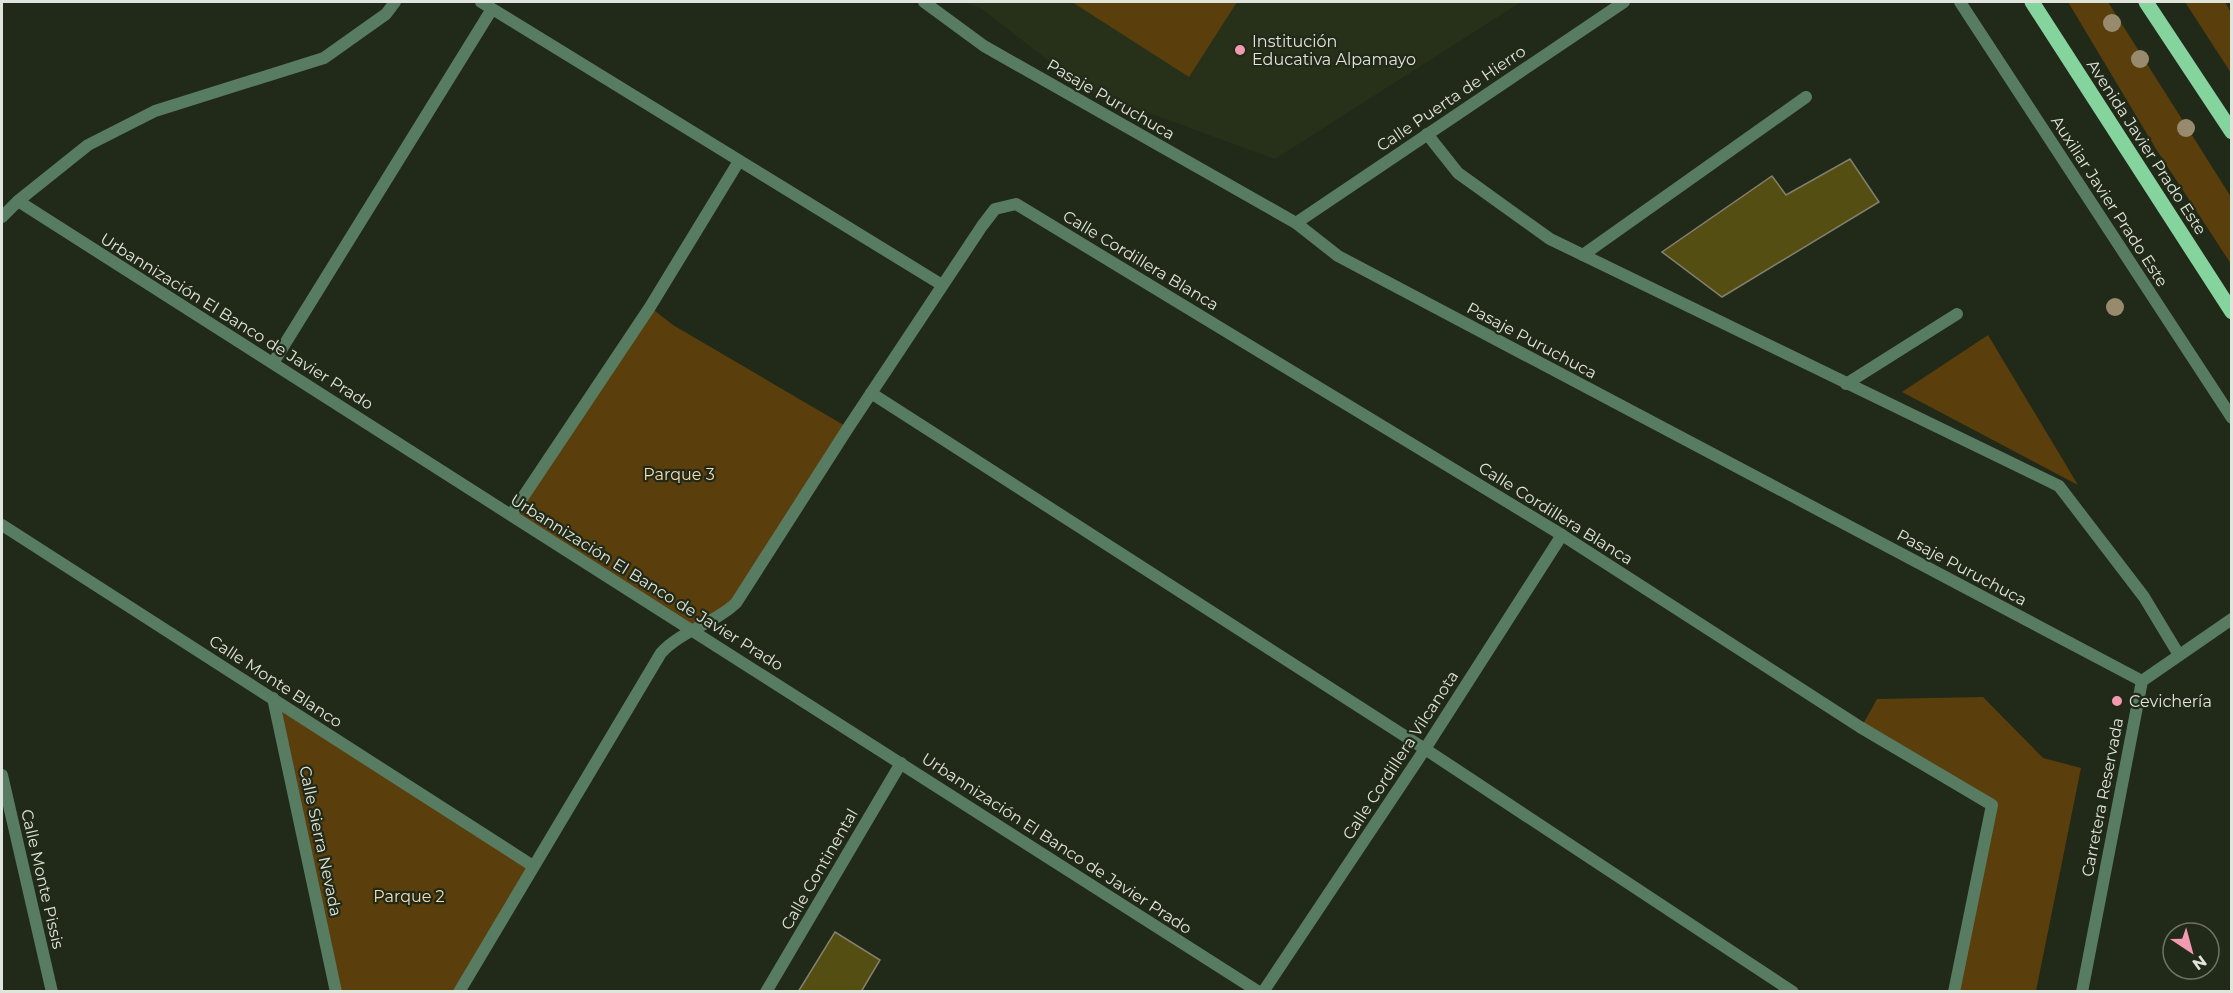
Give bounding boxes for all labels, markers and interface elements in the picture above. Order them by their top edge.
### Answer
place label: Institución Educativa Alpamayo [1252,32,1416,69]
street label: Calle Puerta de Hierro [1373,41,1529,155]
marker: Institución Educativa Alpamayo [1233,43,1247,57]
street label: Pasaje Puruchuca [1043,55,1178,144]
street label: Avenida Javier Prado Este [2083,56,2210,238]
street label: Auxiliar Javier Prado Este [2047,112,2172,290]
street label: Calle Cordillera Blanca [1059,206,1222,314]
street label: Urbannización El Banco de Javier Prado [97,229,377,414]
street label: Pasaje Puruchuca [1464,298,1600,383]
street label: Calle Cordillera Blanca [1475,458,1636,569]
park label: Parque 3 [643,465,715,484]
street label: Urbannización El Banco de Javier Prado [507,490,787,675]
street label: Pasaje Puruchuca [1894,525,2030,610]
street label: Calle Monte Blanco [206,631,346,732]
street label: Calle Cordillera Vilcanota [1339,667,1462,843]
place label: Cevichería [2129,692,2212,711]
marker: Cevichería [2110,694,2124,708]
street label: Carretera Reservada [2078,716,2127,878]
street label: Urbannización El Banco de Javier Prado [918,749,1195,938]
street label: Calle Sierra Nevada [295,764,346,918]
street label: Calle Continental [777,805,862,933]
street label: Calle Monte Pissis [17,807,68,951]
park label: Parque 2 [373,887,445,906]
north arrow [2161,921,2221,981]
text: N [2189,951,2210,974]

